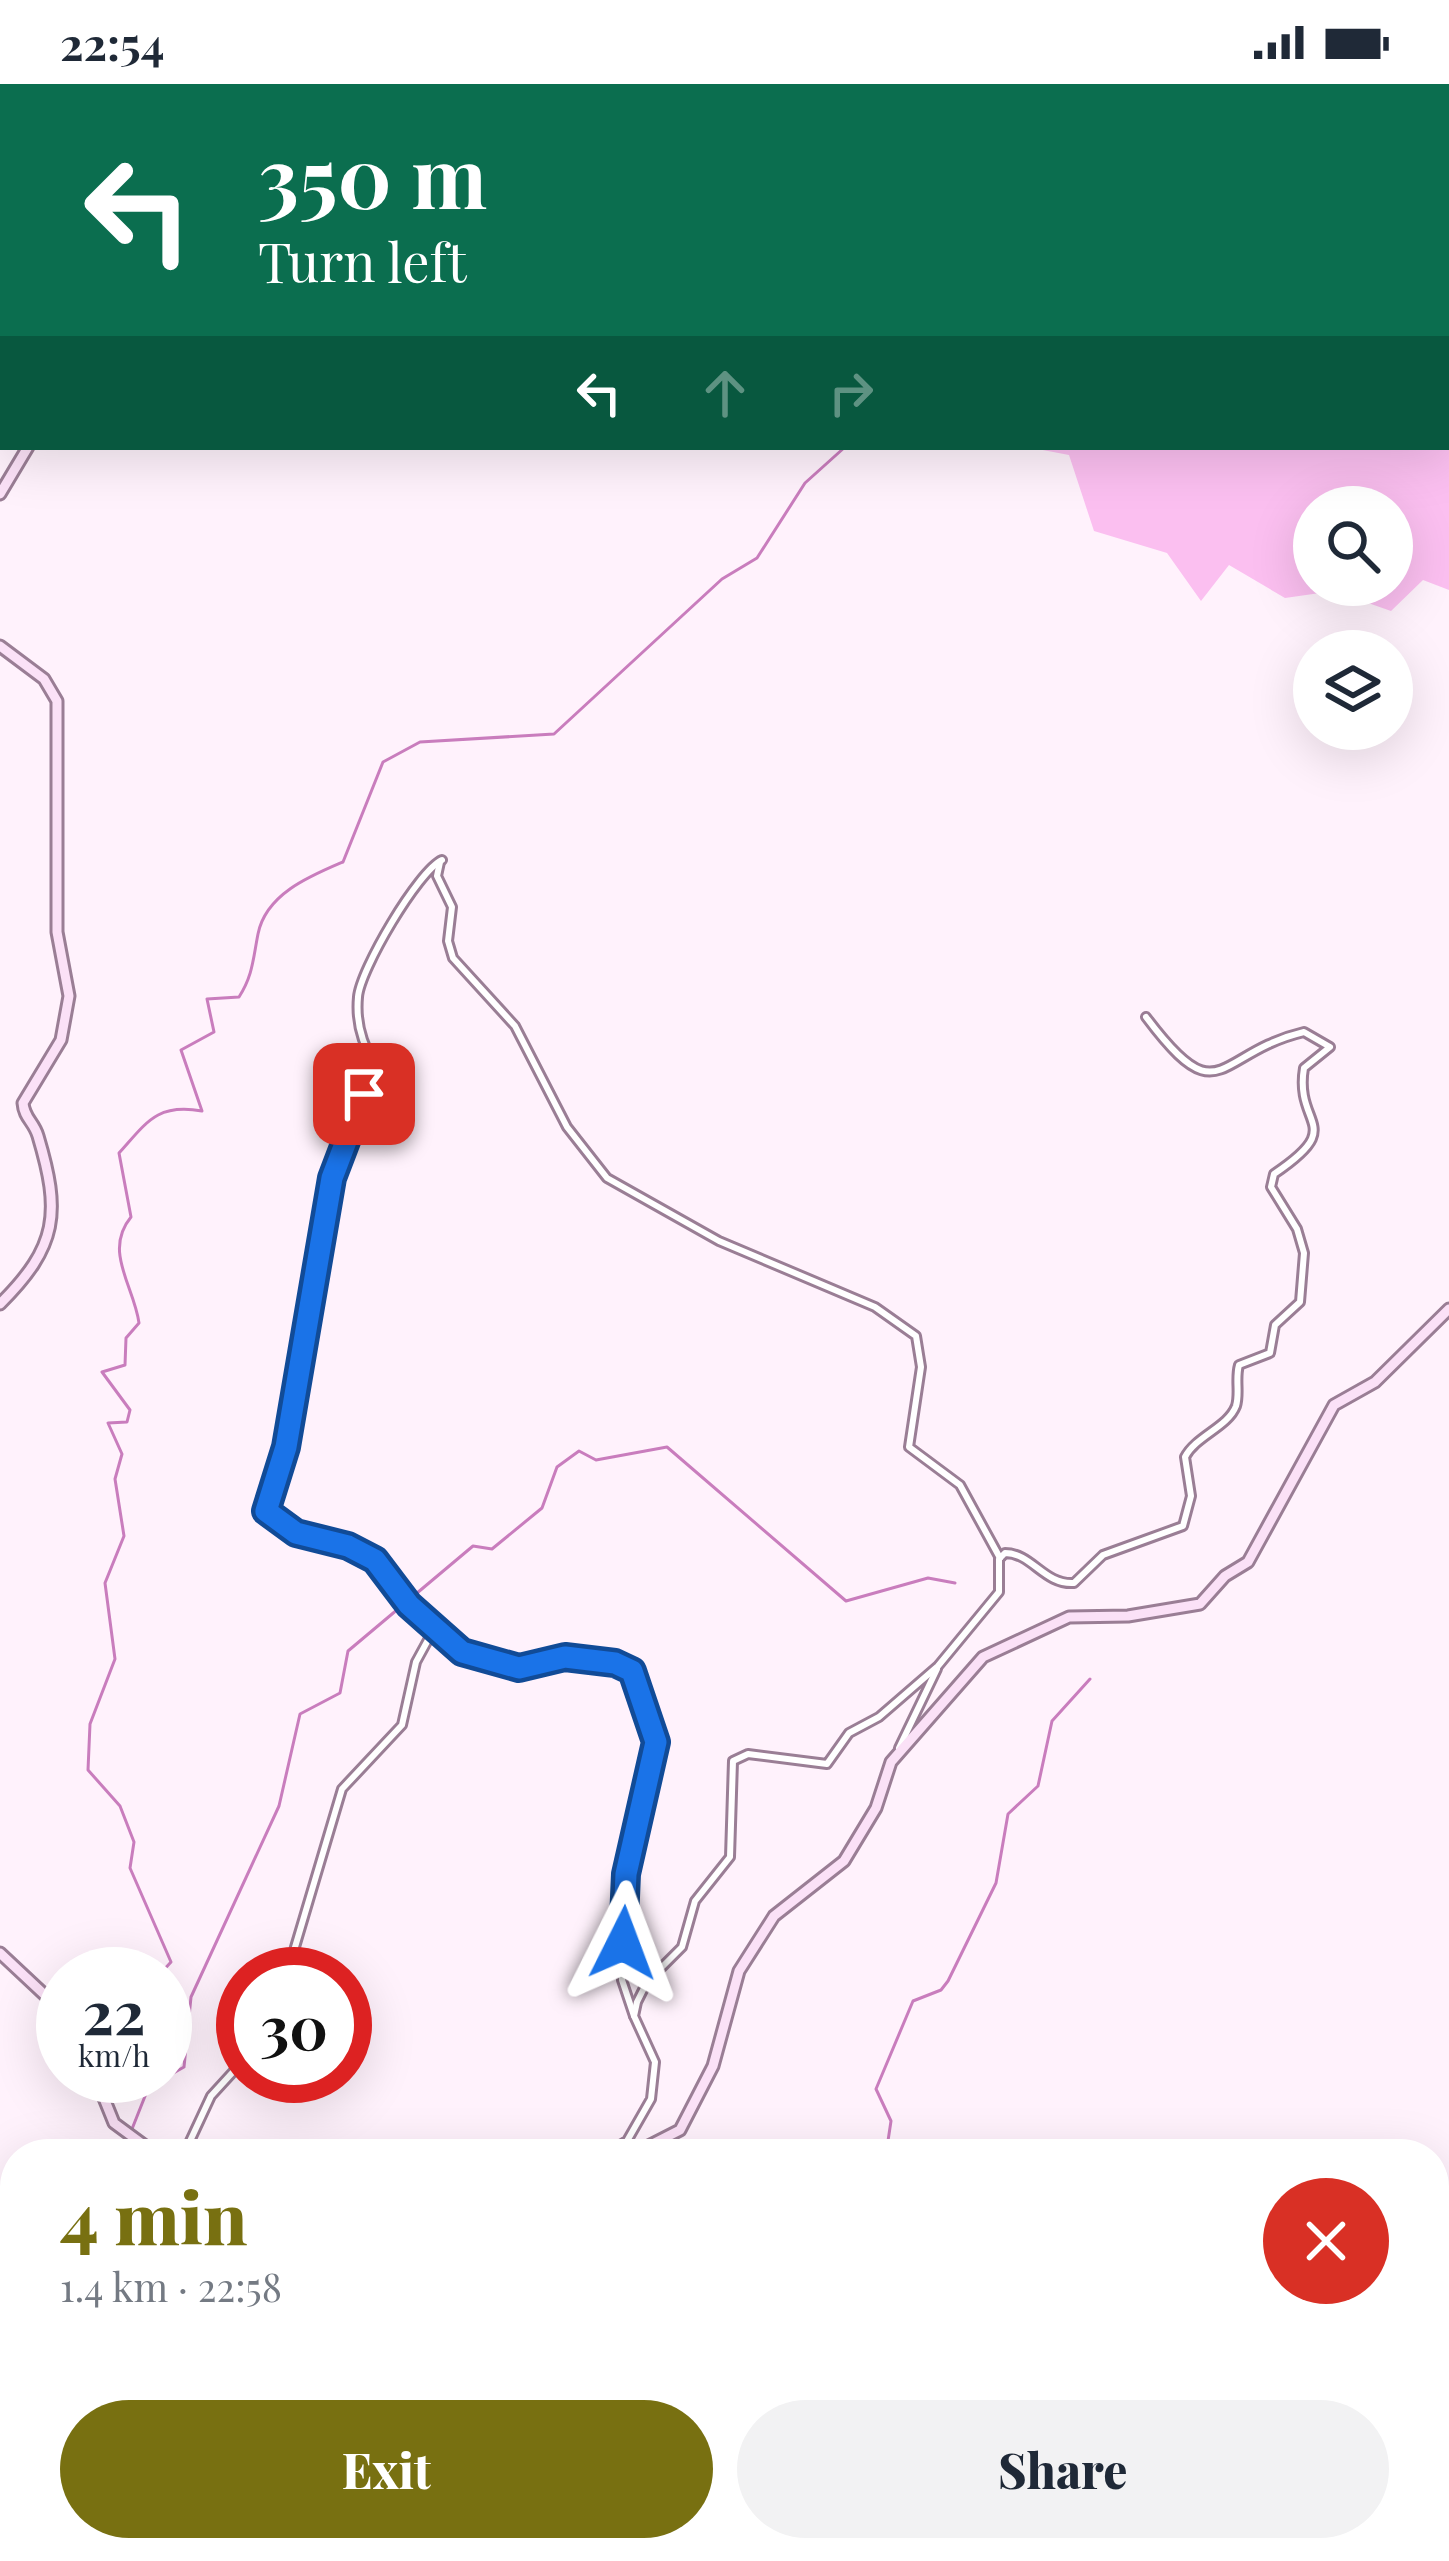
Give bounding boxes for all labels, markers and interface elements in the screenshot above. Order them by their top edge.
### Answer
text: 22:54 [60,12,165,72]
text: 350 m [258,118,487,230]
icon: left [60,132,216,288]
text: Turn left [258,225,467,297]
icon: left [566,360,632,426]
icon: ahead [692,360,758,426]
icon: right [818,360,884,426]
map controls [1293,486,1413,750]
button: search [1293,486,1413,606]
button: layers [1293,630,1413,750]
pin [313,1043,415,1145]
icon: arrive [331,1061,397,1127]
position arrow [560,1880,686,2006]
speed limit sign: 30 [216,1947,372,2103]
text: 22 [83,1970,145,2050]
text: km/h [78,2035,150,2075]
text: 4 min [60,2167,248,2263]
button: close [1263,2178,1389,2304]
text: 1.4 km · 22:58 [60,2260,282,2312]
button: Exit [60,2400,713,2538]
button: Share [737,2400,1389,2538]

